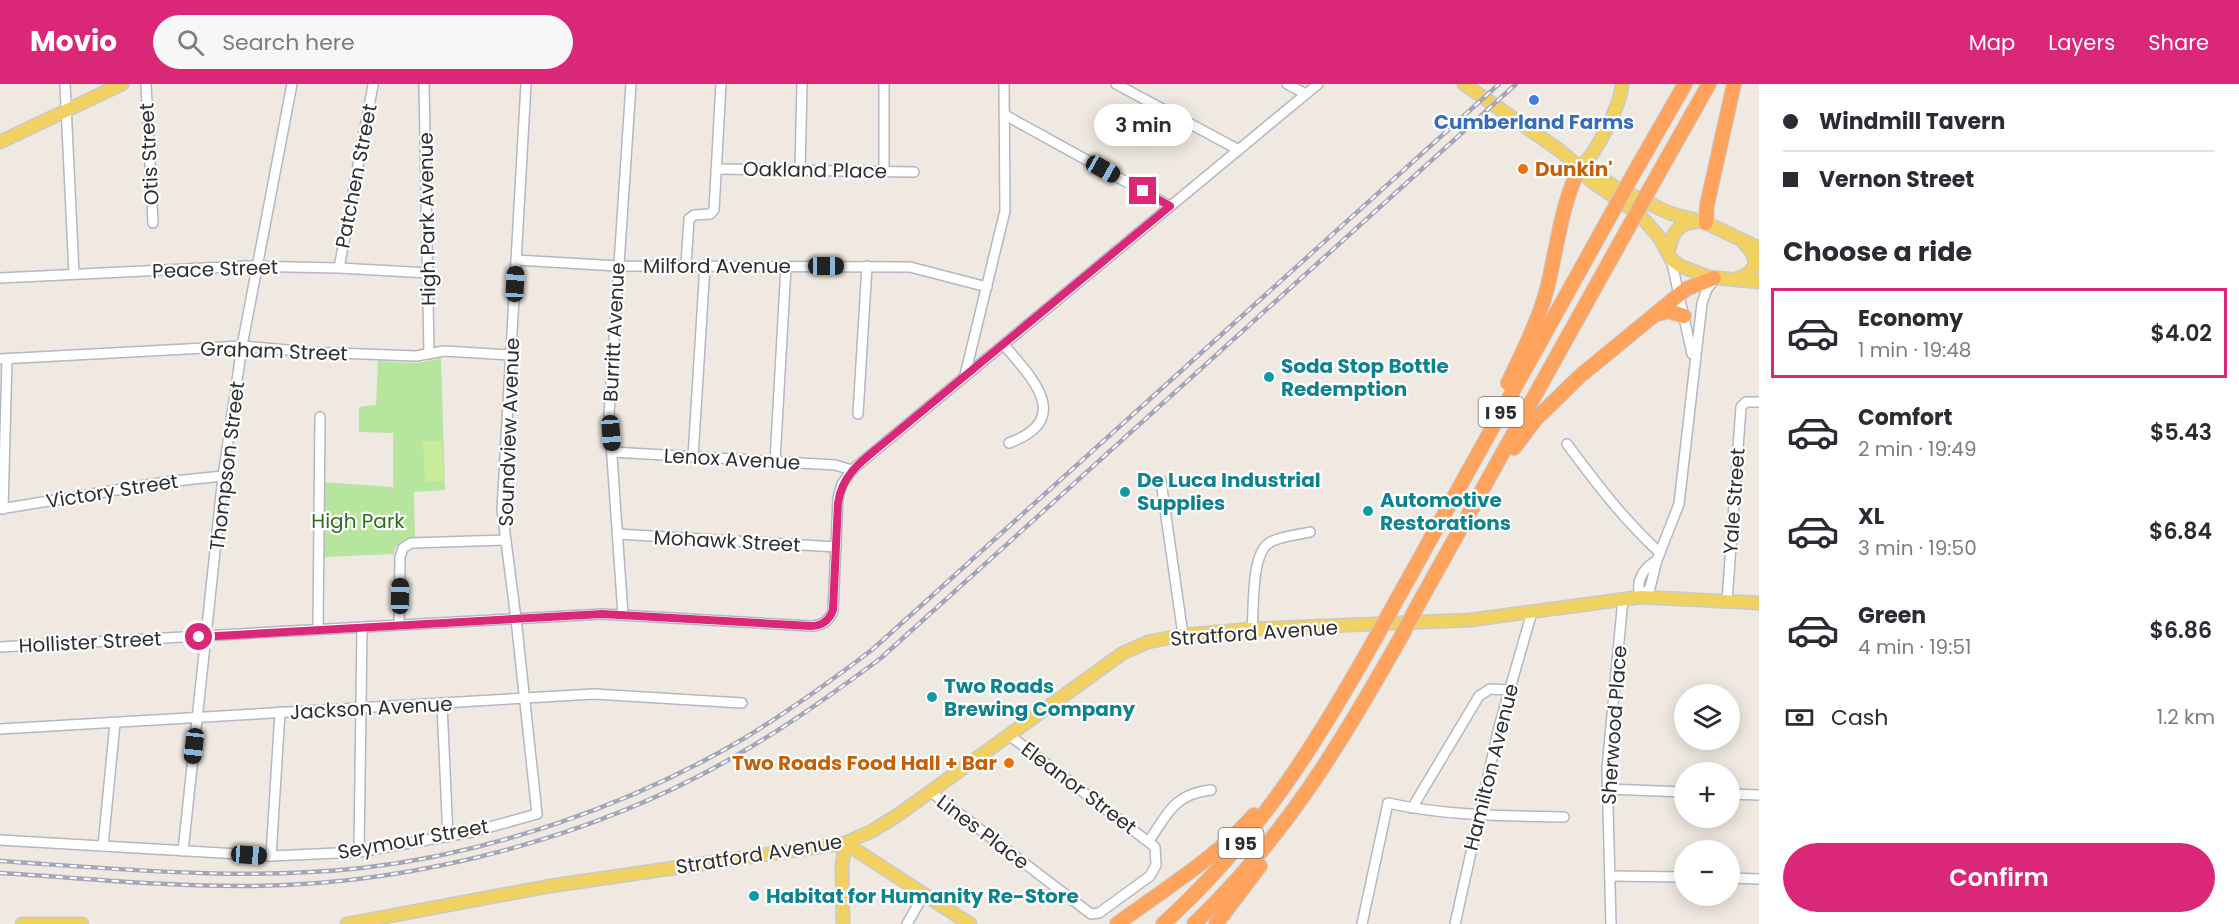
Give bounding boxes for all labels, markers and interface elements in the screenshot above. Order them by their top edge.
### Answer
search box [153,15,573,69]
text: Movio [30,22,117,61]
icon: search [174,26,207,59]
text: Search here [222,27,355,58]
text: Map [1969,28,2015,57]
text: Layers [2048,28,2115,57]
text: Share [2148,28,2209,57]
marker: Cumberland Farms [1527,93,1541,107]
street label: Patchen Street [328,101,384,251]
street label: Otis Street [132,102,166,206]
callout: 3 min [1094,104,1192,146]
text: Windmill Tavern [1819,106,2005,137]
place label: Cumberland Farms [1434,108,1634,136]
text: 3 min [1115,111,1172,139]
street label: High Park Avenue [411,132,443,306]
car [1083,152,1123,186]
street label: Oakland Place [743,155,887,185]
place label: Dunkin' [1535,155,1613,183]
marker: Dunkin' [1516,162,1530,176]
text: Vernon Street [1819,164,1974,195]
route end [1129,177,1156,204]
text: Choose a ride [1783,233,1972,270]
street label: Milford Avenue [643,252,791,280]
street label: Peace Street [152,253,278,285]
car [808,257,844,275]
street label: Burritt Avenue [596,261,632,403]
car [505,266,525,302]
text: Economy [1858,303,1963,334]
icon: car [1786,306,1840,360]
text: $4.02 [2151,318,2212,349]
street label: Graham Street [200,334,348,368]
text: 1 min · 19:48 [1858,336,1971,364]
street label: Soundview Avenue [492,337,526,527]
place label: Soda Stop Bottle Redemption [1281,352,1449,403]
marker: Soda Stop Bottle Redemption [1262,370,1276,384]
street label: Thompson Street [203,380,251,552]
road number: I 95 [1478,397,1524,427]
text: Comfort [1858,402,1952,433]
icon: car [1786,405,1840,459]
car [601,414,621,452]
text: $5.43 [2150,417,2212,448]
text: 2 min · 19:49 [1858,435,1977,463]
street label: Lenox Avenue [663,441,801,477]
street label: Yale Street [1716,447,1752,555]
place label: De Luca Industrial Supplies [1137,466,1321,517]
street label: Victory Street [44,467,180,515]
marker: De Luca Industrial Supplies [1118,485,1132,499]
place label: Automotive Restorations [1380,486,1511,537]
text: XL [1858,501,1884,532]
marker: Automotive Restorations [1361,504,1375,518]
icon: car [1786,504,1840,558]
park label: High Park [311,507,405,535]
text: $6.84 [2149,516,2212,547]
street label: Mohawk Street [653,523,801,559]
text: 3 min · 19:50 [1858,534,1977,562]
car [391,578,409,614]
text: Green [1858,600,1926,631]
icon: car [1786,603,1840,657]
street label: Stratford Avenue [1169,613,1339,653]
text: $6.86 [2150,615,2212,646]
route start [185,623,212,650]
street label: Hollister Street [18,624,162,660]
text: 4 min · 19:51 [1858,633,1971,661]
street label: Sherwood Place [1594,644,1634,806]
place label: Two Roads Brewing Company [944,672,1135,723]
street label: Hamilton Avenue [1457,681,1525,853]
map controls [1674,684,1740,906]
button: layers [1674,684,1740,750]
street label: Jackson Avenue [289,690,453,726]
marker: Two Roads Brewing Company [925,690,939,704]
icon: cash [1783,701,1816,734]
text: Cash [1831,702,1888,733]
text: 1.2 km [2157,703,2215,731]
car [183,727,205,765]
street label: Eleanor Street [1015,735,1143,841]
place label: Two Roads Food Hall + Bar [732,749,997,777]
marker: Two Roads Food Hall + Bar [1002,756,1016,770]
button: + [1674,762,1740,828]
street label: Lines Place [931,788,1035,876]
street label: Seymour Street [335,812,491,866]
street label: Stratford Avenue [674,827,844,881]
road number: I 95 [1218,828,1264,858]
button: − [1674,840,1740,906]
button: Confirm [1783,843,2215,912]
car [230,845,268,865]
place label: Habitat for Humanity Re-Store [766,882,1079,910]
marker: Habitat for Humanity Re-Store [747,889,761,903]

